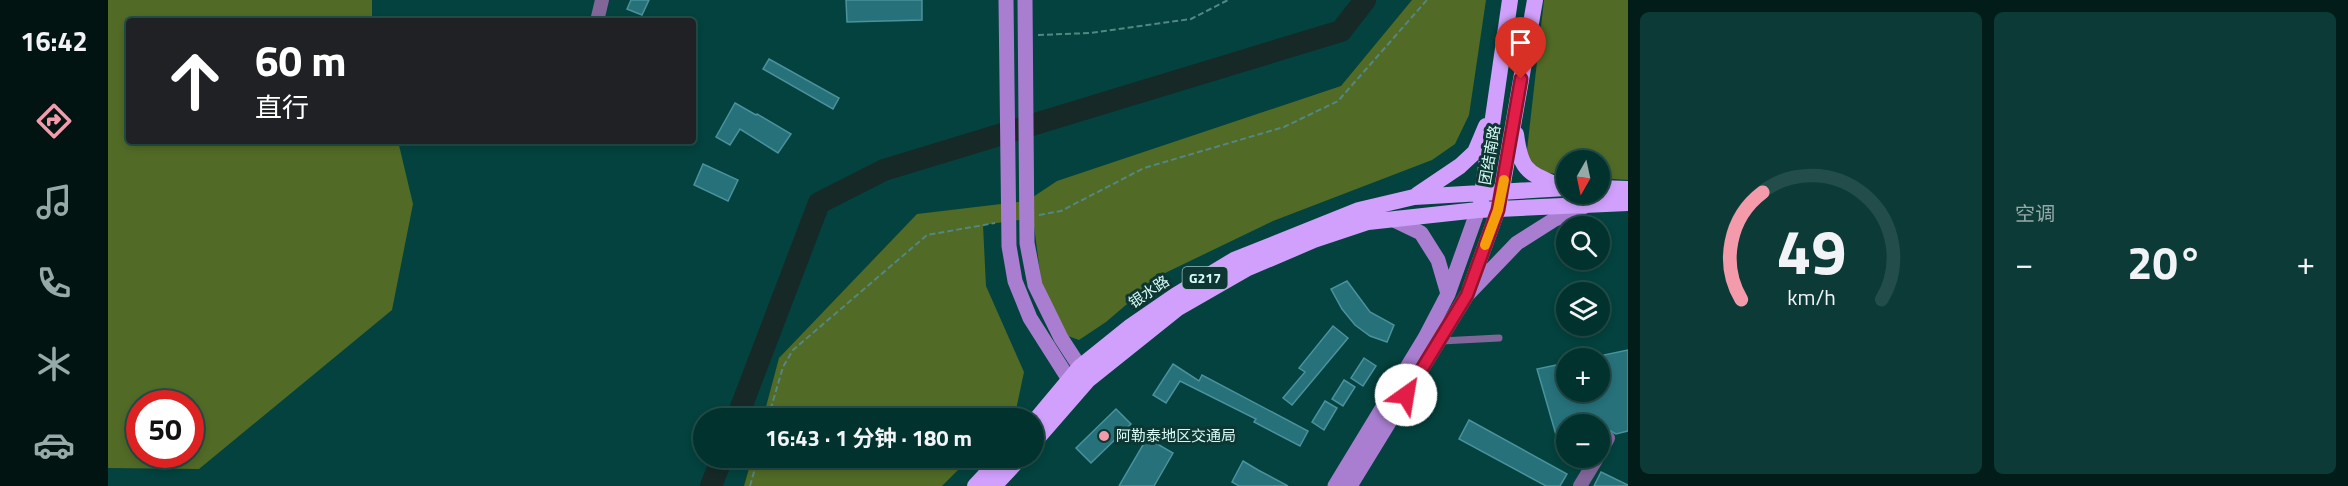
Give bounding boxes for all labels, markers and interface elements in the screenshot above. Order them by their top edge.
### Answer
pin [1495,17,1546,79]
text: 16:42 [20,20,88,61]
icon: arrive [1504,26,1537,59]
text: 60 m [255,28,347,92]
icon: ahead [156,42,234,120]
text: 直行 [255,86,309,127]
icon: directions [33,100,75,142]
street label: 团结南路 [1473,123,1506,186]
north arrow [1556,150,1610,204]
map controls [1556,150,1610,468]
icon: music [33,181,75,223]
text: 空调 [2015,198,2055,229]
text: 49 [1776,203,1846,298]
button: search [1556,216,1610,270]
text: 20° [2127,228,2203,296]
text: − [2015,238,2033,288]
text: + [2297,238,2315,288]
icon: phone [33,262,75,304]
road number: G217 [1182,267,1228,289]
street label: 银水路 [1124,269,1174,314]
text: km/h [1787,281,1835,313]
button: layers [1556,282,1610,336]
icon: climate [33,343,75,385]
button: + [1556,348,1610,402]
position arrow [1374,363,1438,427]
speed limit sign: 50 [126,390,204,468]
button: − [1556,414,1610,468]
text: 16:43 · 1 分钟 · 180 m [765,421,972,455]
icon: car [33,424,75,466]
place label: 阿勒泰地区交通局 [1116,424,1236,447]
marker: 阿勒泰地区交通局 [1097,429,1111,443]

